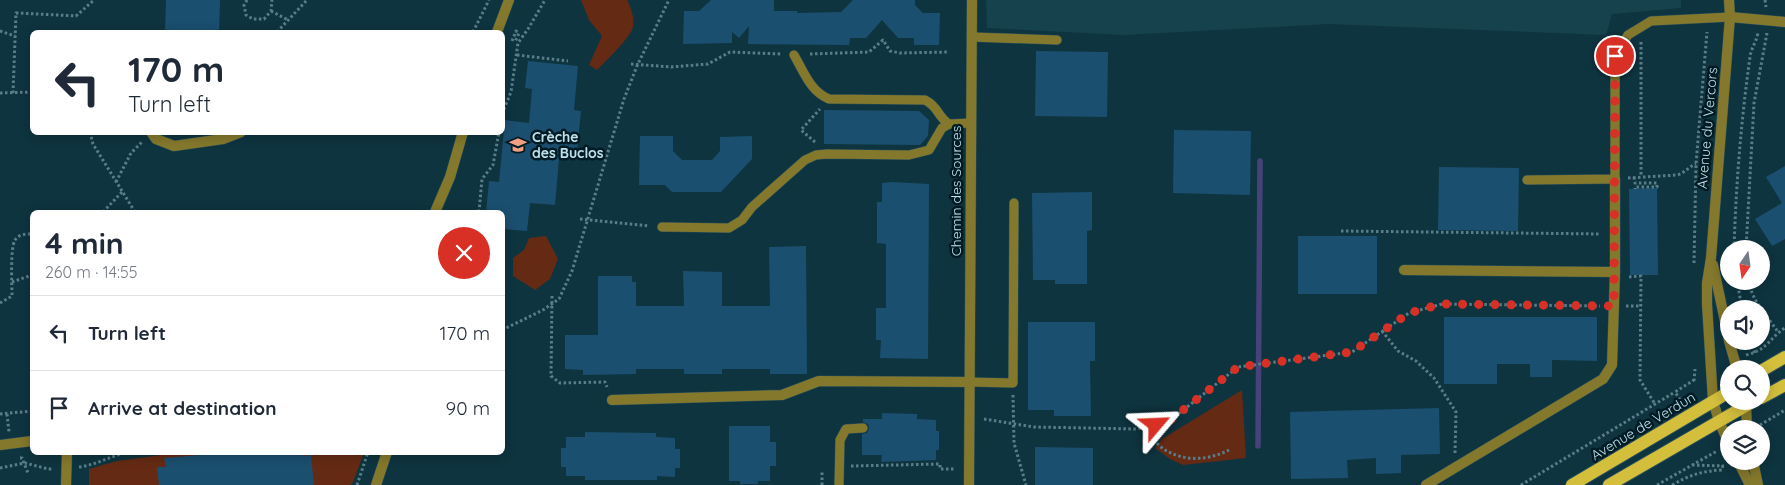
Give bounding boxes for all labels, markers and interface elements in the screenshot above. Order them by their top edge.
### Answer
pin [1594,35,1636,77]
icon: arrive [1601,42,1629,70]
text: 170 m [128,47,224,91]
icon: left [45,50,110,115]
street label: Avenue du Vercors [1693,67,1721,189]
text: Turn left [128,90,211,118]
street label: Chemin des Sources [947,126,965,256]
place label: Crèche des Buclos [532,128,604,162]
school or university icon: Crèche des Buclos [508,135,528,155]
text: 4 min [45,224,124,262]
button: close [438,227,490,279]
north arrow [1720,240,1770,290]
map controls [1720,240,1770,470]
text: 260 m · 14:55 [45,262,137,282]
button: sound [1720,300,1770,350]
icon: left [45,319,73,347]
text: Turn left [88,321,166,345]
text: 170 m [439,321,490,345]
button: search [1720,360,1770,410]
street label: Avenue de Verdun [1588,388,1698,464]
icon: arrive [45,394,73,422]
text: Arrive at destination [88,396,277,420]
text: 90 m [446,396,490,420]
position arrow [1129,398,1181,450]
button: layers [1720,420,1770,470]

